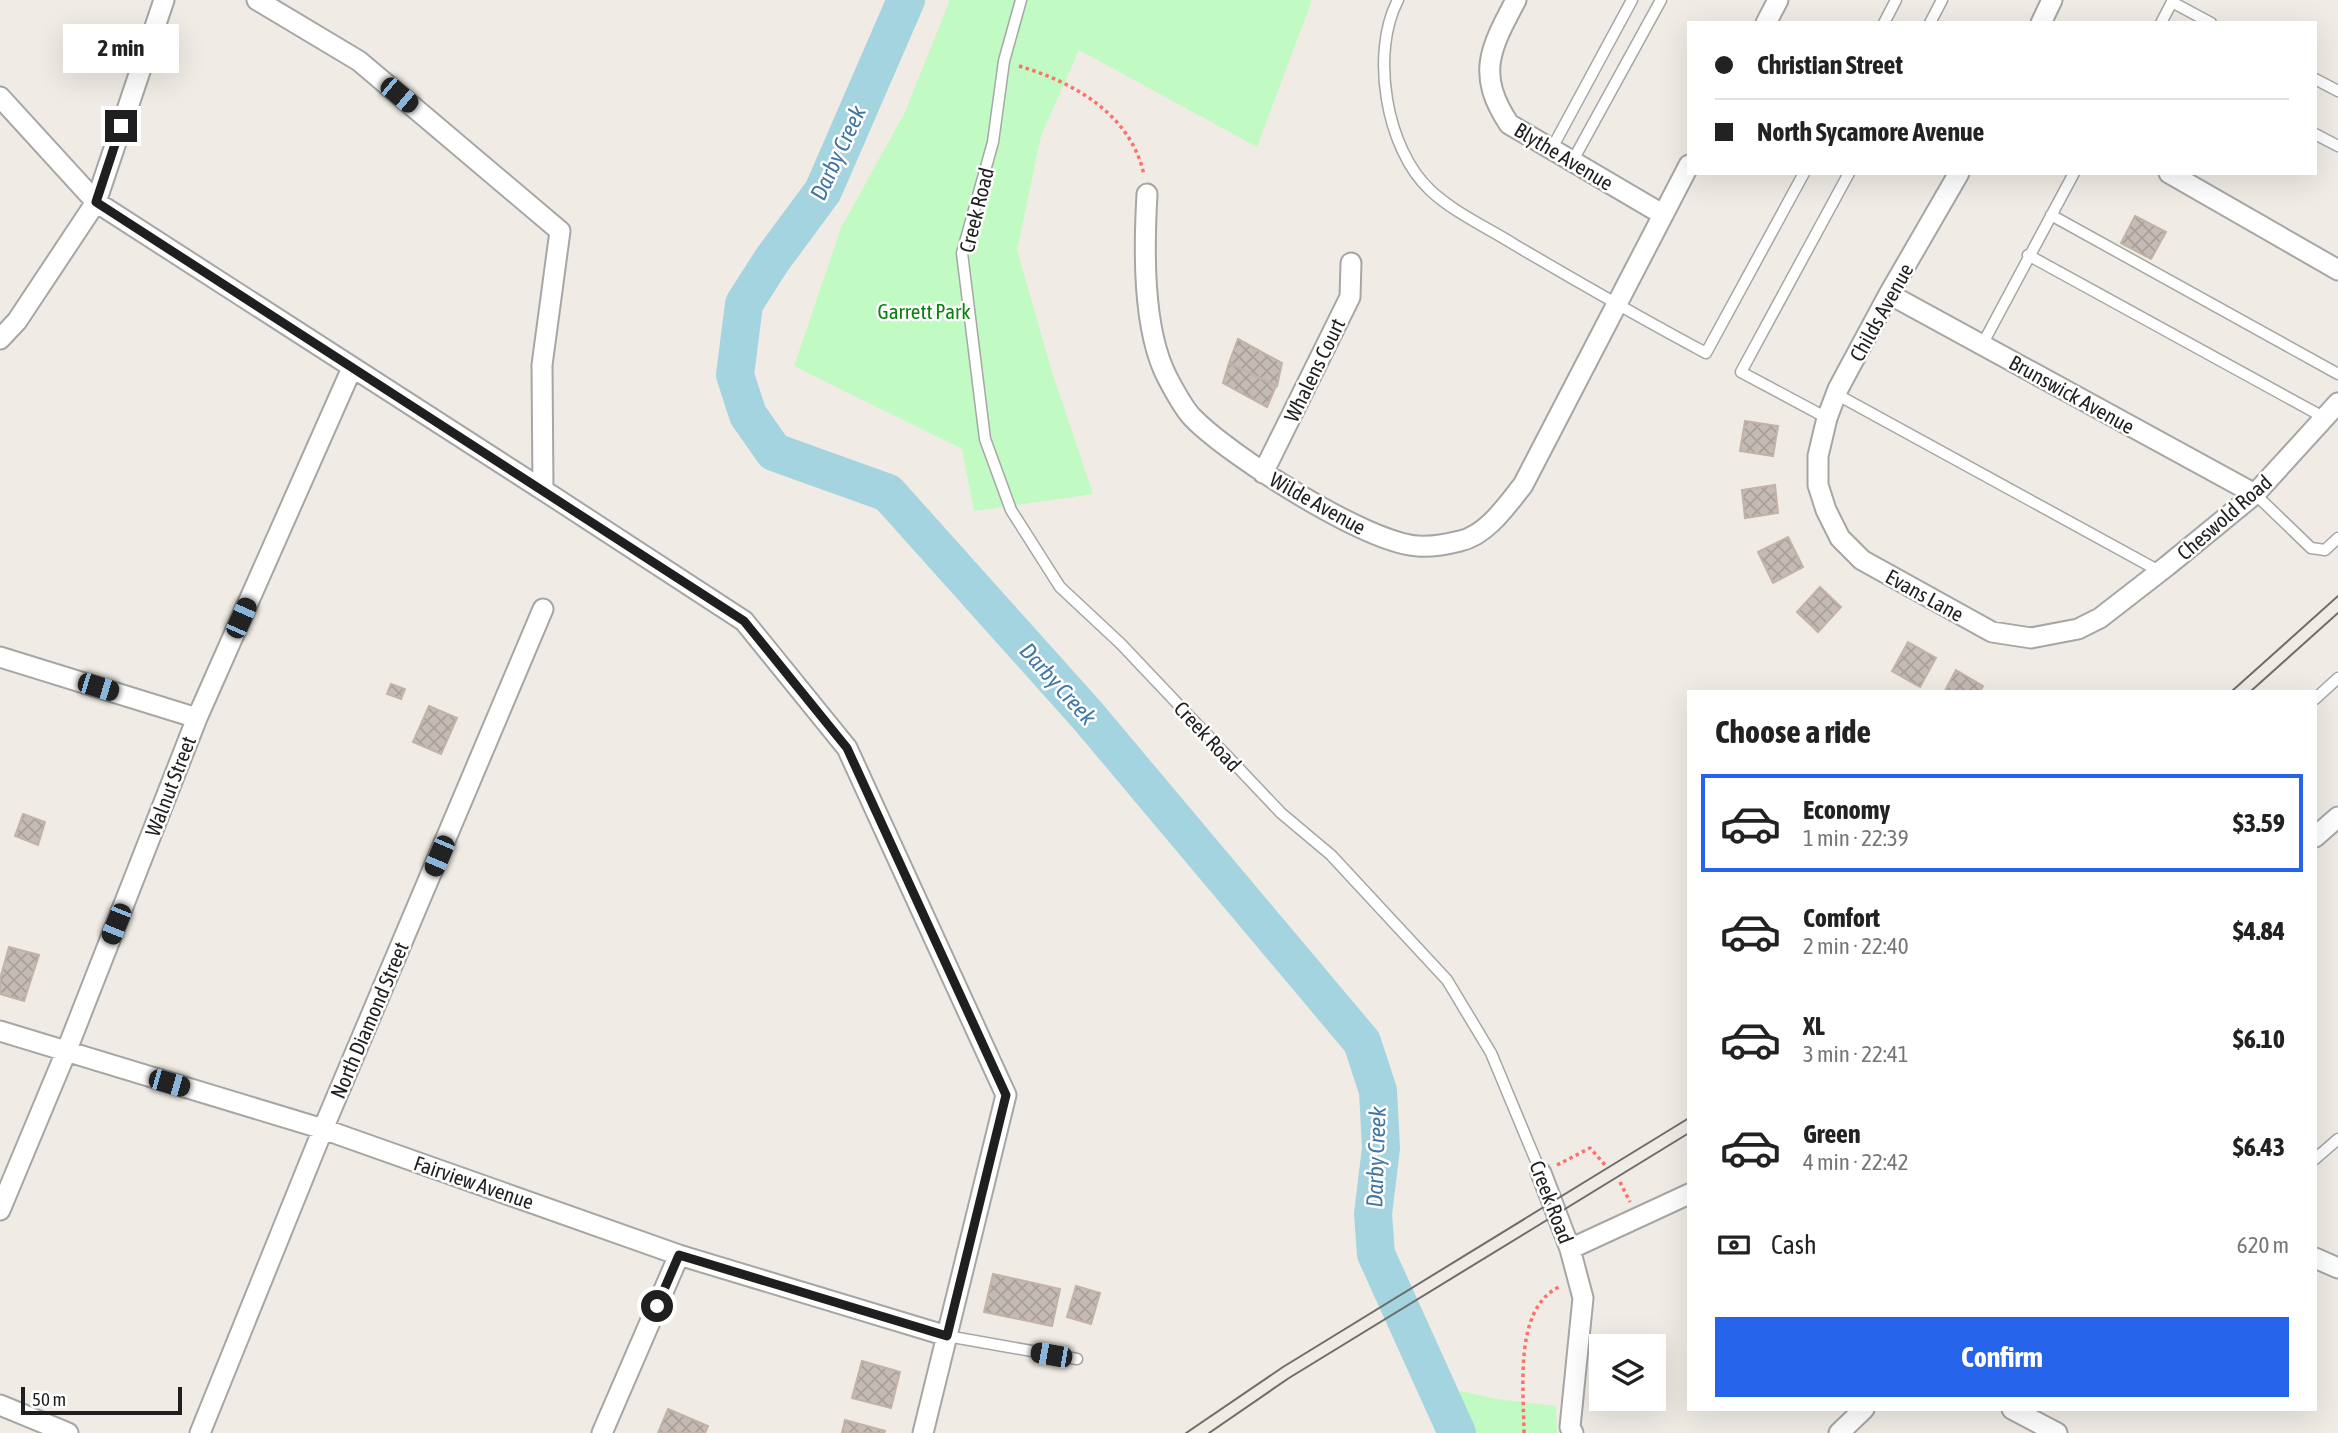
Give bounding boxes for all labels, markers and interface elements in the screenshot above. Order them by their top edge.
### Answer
callout: 2 min [63,24,179,74]
text: 2 min [98,35,144,61]
text: Christian Street [1757,50,1903,80]
car [377,73,422,117]
water label: Darby Creek [805,101,871,204]
route end [105,110,137,142]
street label: Blythe Avenue [1510,117,1618,195]
text: North Sycamore Avenue [1757,117,1984,147]
street label: Creek Road [954,165,998,255]
street label: Childs Avenue [1844,259,1918,365]
park label: Garrett Park [878,299,970,323]
street label: Whalens Court [1279,314,1349,426]
street label: Brunswick Avenue [2005,350,2139,438]
street label: Wilde Avenue [1266,467,1370,539]
street label: Cheswold Road [2172,470,2276,564]
street label: Evans Lane [1882,564,1968,626]
car [223,595,260,641]
water label: Darby Creek [1015,638,1102,731]
car [75,671,122,703]
street label: Creek Road [1170,696,1246,776]
text: Choose a ride [1715,713,1871,750]
street label: Walnut Street [140,733,200,839]
icon: car [1719,792,1782,855]
text: Economy [1803,795,1890,825]
text: $3.59 [2233,808,2285,838]
text: 1 min · 22:39 [1803,825,1909,851]
car [422,833,457,879]
icon: car [1719,900,1782,963]
car [99,901,134,947]
text: Comfort [1803,903,1880,933]
text: $4.84 [2233,916,2285,946]
text: 2 min · 22:40 [1803,933,1909,959]
street label: North Diamond Street [325,938,413,1102]
icon: car [1719,1008,1782,1071]
text: XL [1803,1011,1825,1041]
text: $6.10 [2233,1024,2285,1054]
text: 3 min · 22:41 [1803,1041,1909,1067]
car [146,1067,193,1099]
water label: Darby Creek [1361,1105,1391,1208]
icon: car [1719,1116,1782,1179]
text: Green [1803,1119,1861,1149]
text: $6.43 [2233,1132,2285,1162]
text: 4 min · 22:42 [1803,1149,1909,1175]
street label: Fairview Avenue [411,1150,537,1214]
street label: Creek Road [1525,1157,1579,1247]
icon: cash [1715,1226,1753,1264]
text: Cash [1771,1230,1817,1260]
text: 620 m [2237,1232,2289,1258]
route start [641,1290,673,1322]
button: Confirm [1715,1317,2289,1397]
map controls [1589,1334,1666,1411]
button: layers [1589,1334,1666,1411]
car [1029,1341,1074,1369]
scale bar [21,1384,182,1416]
text: 50 m [32,1388,66,1410]

